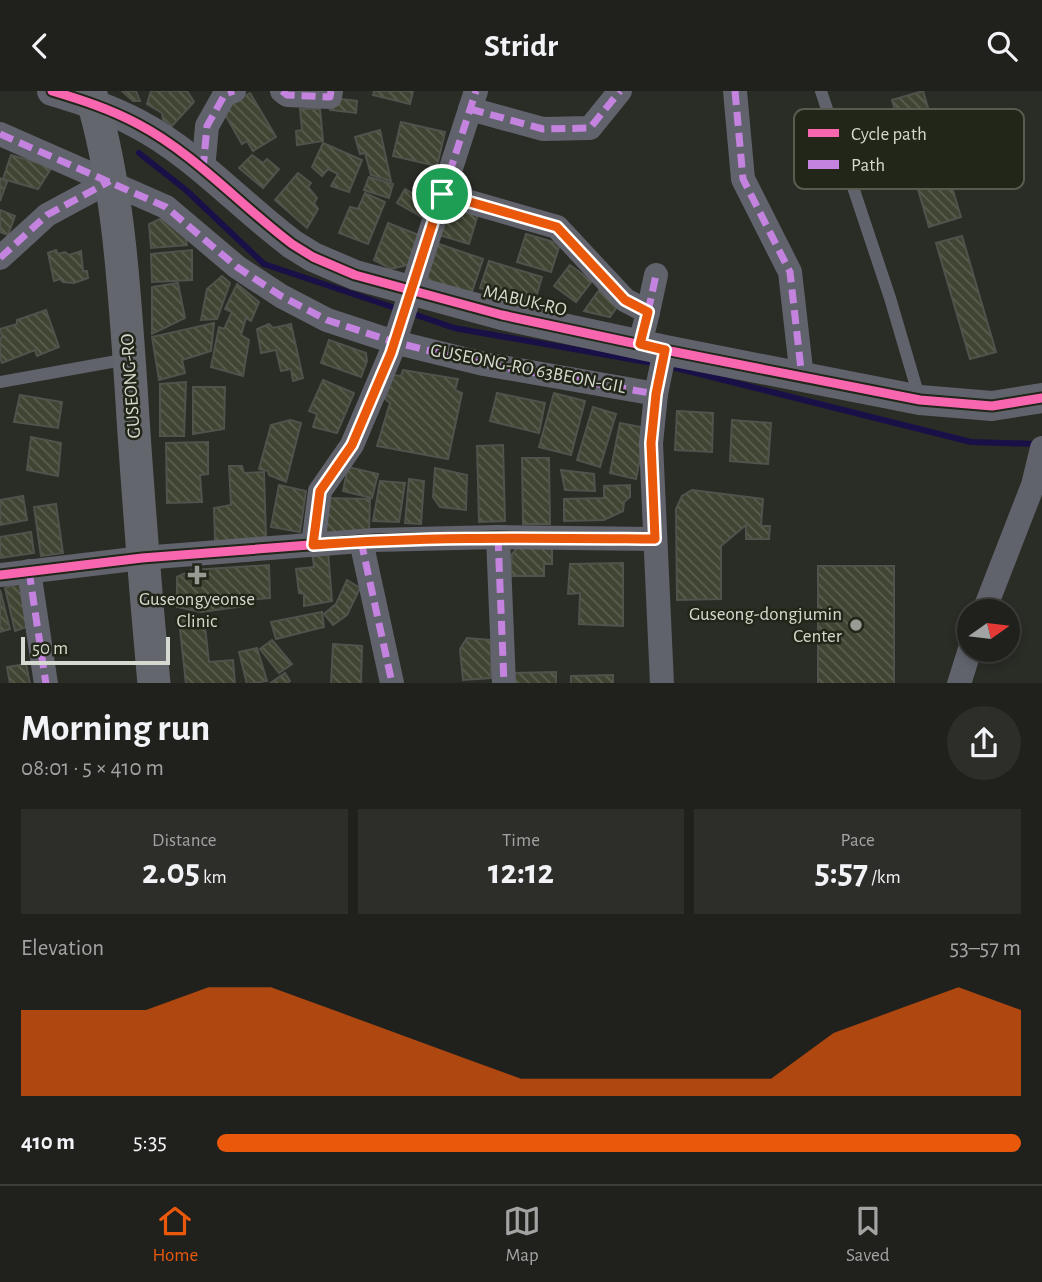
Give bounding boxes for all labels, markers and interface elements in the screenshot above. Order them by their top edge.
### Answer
icon: back [21,27,59,65]
icon: search [983,27,1021,65]
text: Stridr [484,30,558,62]
legend [794,109,1024,189]
text: Cycle path [851,125,927,144]
text: Path [851,156,885,175]
pin [412,164,472,224]
icon: arrive [423,175,461,213]
street label: MABUK-RO [481,282,569,320]
street label: GUSEONG-RO [118,333,144,439]
street label: GUSEONG-RO 63BEON-GIL [429,341,627,397]
marker: Guseongyeonse Clinic [187,565,207,585]
place label: Guseongyeonse Clinic [139,590,255,631]
north arrow [957,599,1020,661]
map controls [957,599,1020,662]
place label: Guseong-dongjumin Center [689,605,842,646]
marker: Guseong-dongjumin Center [848,617,864,633]
scale bar [21,635,170,666]
text: 50 m [32,639,68,658]
button: share [947,706,1021,780]
text: Morning run [21,710,210,748]
text: 08:01 · 5 × 410 m [21,757,164,780]
text: Distance [152,831,217,850]
text: Time [502,831,540,850]
text: Pace [841,831,875,850]
text: 2.05 [142,855,200,890]
text: 12:12 [488,855,554,890]
text: 5:57 [815,855,868,890]
text: km [200,868,227,887]
text: /km [868,868,901,887]
text: Elevation [21,937,104,960]
text: 53–57 m [950,937,1021,960]
text: 410 m [21,1131,75,1154]
text: 5:35 [133,1131,167,1154]
tab: Home [152,1202,198,1267]
tab: Map [503,1202,541,1267]
tab: Saved [846,1202,890,1267]

